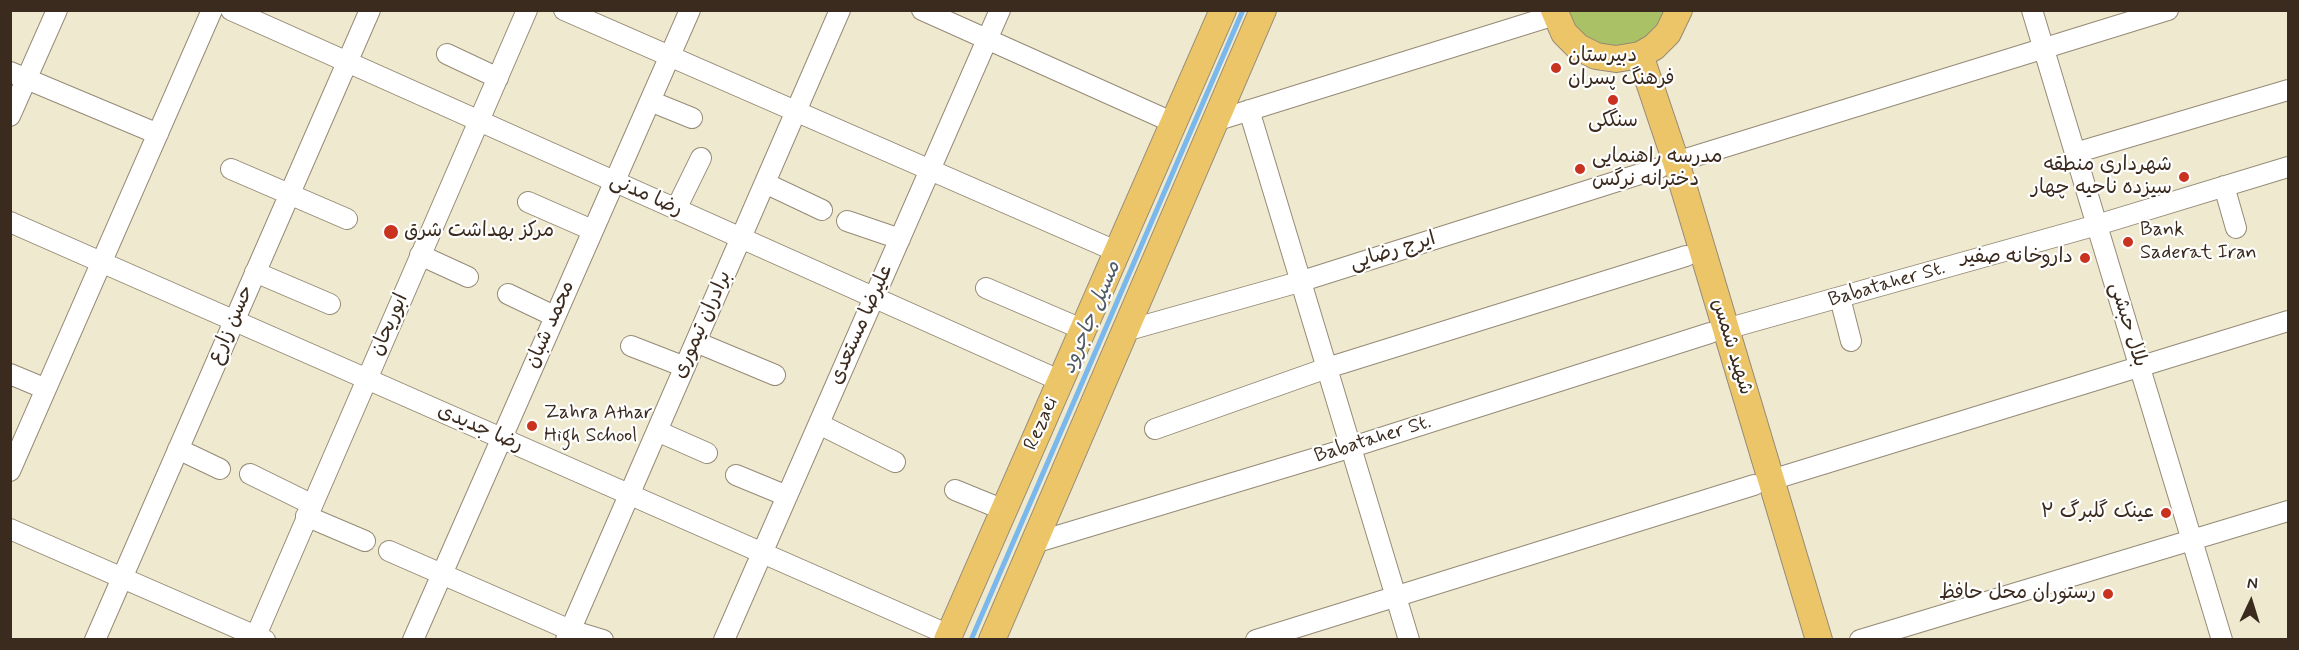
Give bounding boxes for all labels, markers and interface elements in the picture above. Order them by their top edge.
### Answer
place label: دبیرستان فرهنگ پسران [1568,45,1675,92]
marker: دبیرستان فرهنگ پسران [1549,61,1563,75]
marker: سنگکی [1606,93,1620,107]
place label: سنگکی [1588,110,1638,134]
place label: مدرسه راهنمایی دخترانه نرگس [1592,146,1722,193]
place label: شهرداری منطقه سیزده ناحیه چهار [2031,154,2172,201]
marker: مدرسه راهنمایی دخترانه نرگس [1573,162,1587,176]
street label: رضا مدنی [606,169,686,223]
marker: شهرداری منطقه سیزده ناحیه چهار [2177,170,2191,184]
place label: Bank Saderat Iran [2140,219,2257,266]
place label: مرکز بهداشت شرق [404,220,554,244]
marker: مرکز بهداشت شرق [382,223,400,241]
street label: ایرج رضایی [1347,228,1439,276]
marker: Bank Saderat Iran [2121,235,2135,249]
place label: داروخانه صفیر [1961,246,2073,270]
marker: داروخانه صفیر [2078,251,2092,265]
street label: Babataher St. [1826,257,1948,313]
water label: مسیل جاجرود [1057,258,1127,378]
street label: علیرضا مستعدی [825,261,899,389]
street label: برادران تیموری [669,267,737,383]
street label: محمد شبان [521,277,581,373]
street label: بلال حبشی [2103,280,2151,370]
street label: حسن زارع [204,282,260,368]
street label: ابوریحان [366,290,414,360]
street label: شهید شمس [1705,296,1757,398]
street label: Rezaei [1020,394,1064,454]
street label: رضا جدیدی [433,399,527,459]
place label: Zahra Athar High School [544,402,653,449]
street label: Babataher St. [1312,411,1434,469]
marker: Zahra Athar High School [525,419,539,433]
place label: عینک گلبرگ ۲ [2041,501,2154,525]
marker: عینک گلبرگ ۲ [2159,506,2173,520]
north arrow [2221,572,2281,632]
text: N [2246,573,2258,594]
place label: رستوران محل حافظ [1939,582,2096,606]
marker: رستوران محل حافظ [2101,587,2115,601]

